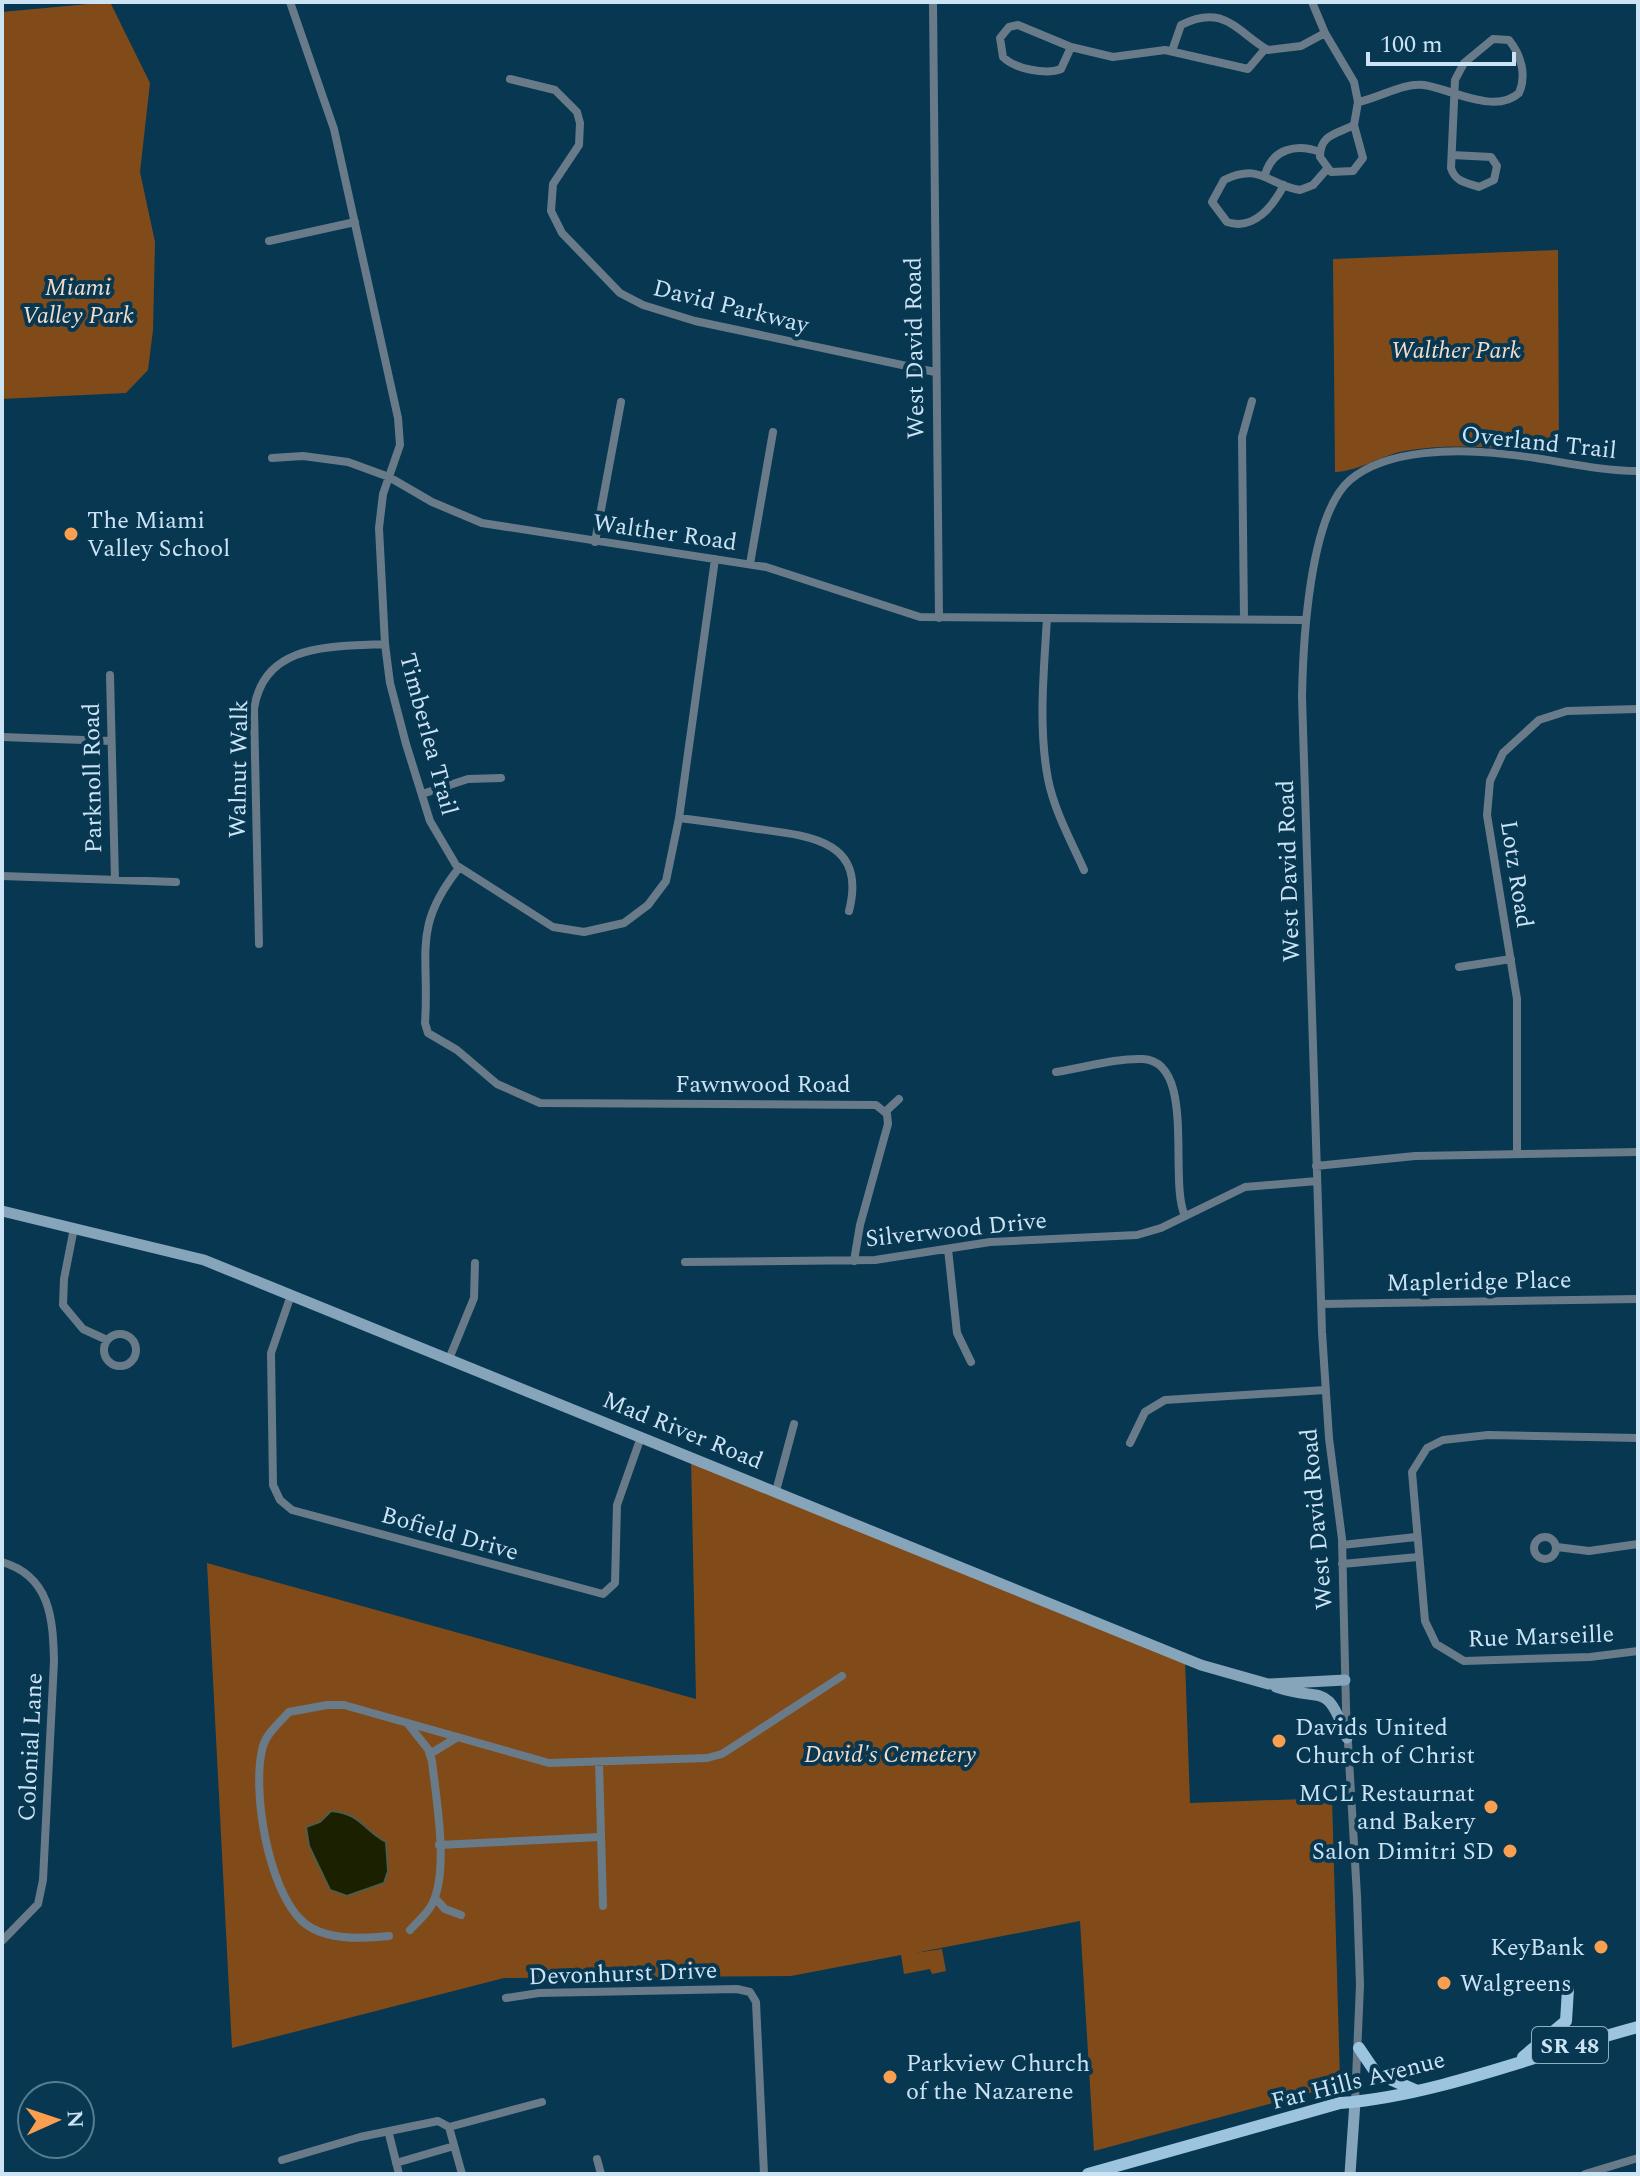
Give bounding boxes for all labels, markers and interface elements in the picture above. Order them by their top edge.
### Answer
scale bar [1368,16,1514,66]
text: 100 m [1380,27,1443,63]
street label: West David Road [895,257,935,439]
park label: Miami Valley Park [22,270,134,334]
street label: David Parkway [649,270,814,344]
park label: Walther Park [1391,333,1521,369]
street label: Overland Trail [1459,417,1618,469]
place label: The Miami Valley School [87,503,230,567]
street label: Walther Road [590,505,739,561]
marker: The Miami Valley School [62,525,80,543]
street label: Timberlea Trail [389,649,467,820]
street label: Walnut Walk [220,699,258,839]
street label: Parknoll Road [74,702,112,854]
street label: West David Road [1268,779,1310,963]
street label: Lotz Road [1490,818,1542,930]
street label: Fawnwood Road [675,1067,851,1103]
street label: Silverwood Drive [864,1203,1049,1257]
street label: Mapleridge Place [1386,1262,1572,1302]
street label: Mad River Road [597,1382,768,1480]
street label: West David Road [1291,1427,1343,1611]
street label: Bofield Drive [377,1497,523,1571]
street label: Rue Marseille [1467,1616,1615,1658]
street label: Colonial Lane [9,1672,53,1822]
place label: Davids United Church of Christ [1295,1710,1475,1774]
marker: Davids United Church of Christ [1270,1732,1288,1750]
park label: David's Cemetery [804,1737,976,1773]
place label: MCL Restaurnat and Bakery [1299,1776,1476,1840]
marker: MCL Restaurnat and Bakery [1482,1798,1500,1816]
place label: Salon Dimitri SD [1312,1834,1494,1870]
marker: Salon Dimitri SD [1501,1842,1519,1860]
place label: KeyBank [1490,1930,1585,1966]
marker: KeyBank [1592,1938,1610,1956]
street label: Devonhurst Drive [528,1953,718,1995]
place label: Walgreens [1460,1966,1572,2002]
marker: Walgreens [1435,1974,1453,1992]
road number: SR 48 [1532,2027,1608,2063]
street label: Far Hills Avenue [1267,2042,1449,2120]
place label: Parkview Church of the Nazarene [906,2046,1090,2110]
marker: Parkview Church of the Nazarene [881,2068,899,2086]
north arrow [16,2080,96,2160]
text: N [58,2109,91,2129]

